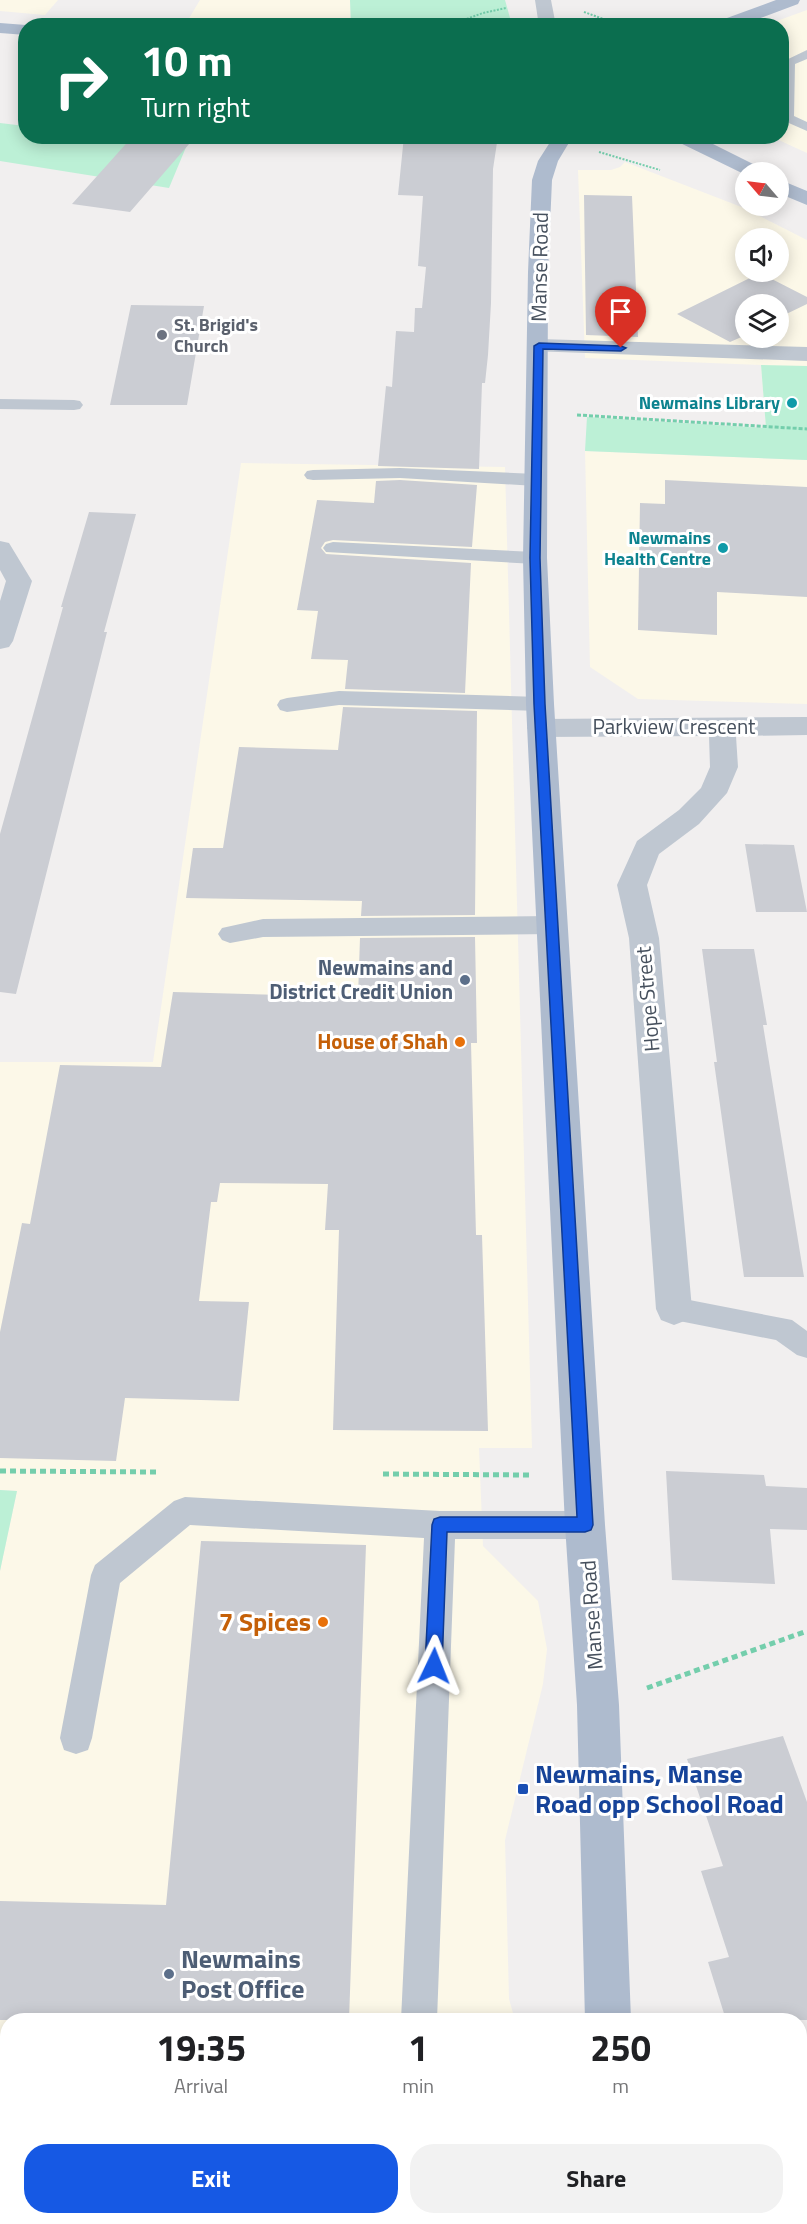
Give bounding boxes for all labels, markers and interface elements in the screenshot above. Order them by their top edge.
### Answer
text: 10 m [141,28,233,92]
icon: right [42,42,120,120]
text: Turn right [141,86,250,127]
north arrow [735,162,789,216]
map controls [735,162,789,348]
street label: Manse Road [522,212,556,322]
button: sound [735,228,789,282]
pin [595,286,646,348]
button: layers [735,294,789,348]
icon: arrive [604,295,637,328]
place label: St. Brigid's Church [174,311,258,359]
marker: St. Brigid's Church [155,328,169,342]
place label: Newmains Library [639,389,780,416]
marker: Newmains Library [785,396,799,410]
place label: Newmains Health Centre [604,524,711,572]
marker: Newmains Health Centre [716,541,730,555]
street label: Parkview Crescent [592,710,756,742]
street label: Hope Street [626,944,668,1053]
place label: Newmains and District Credit Union [269,951,453,1007]
marker: Newmains and District Credit Union [458,973,472,987]
place label: House of Shah [317,1025,448,1057]
marker: House of Shah [453,1035,467,1049]
street label: Manse Road [571,1559,611,1671]
place label: 7 Spices [219,1602,311,1641]
marker: 7 Spices [316,1615,330,1629]
position arrow [402,1634,466,1698]
place label: Newmains, Manse Road opp School Road [535,1754,784,1823]
marker: Newmains, Manse Road opp School Road [516,1782,530,1796]
place label: Newmains Post Office [181,1939,305,2008]
marker: Newmains Post Office [162,1967,176,1981]
text: 19:35 [156,2020,246,2075]
text: 1 [408,2020,428,2075]
text: 250 [590,2020,651,2075]
text: Arrival [174,2070,228,2101]
text: min [402,2070,434,2101]
text: m [612,2070,629,2101]
button: Exit [24,2144,398,2213]
button: Share [410,2144,783,2213]

